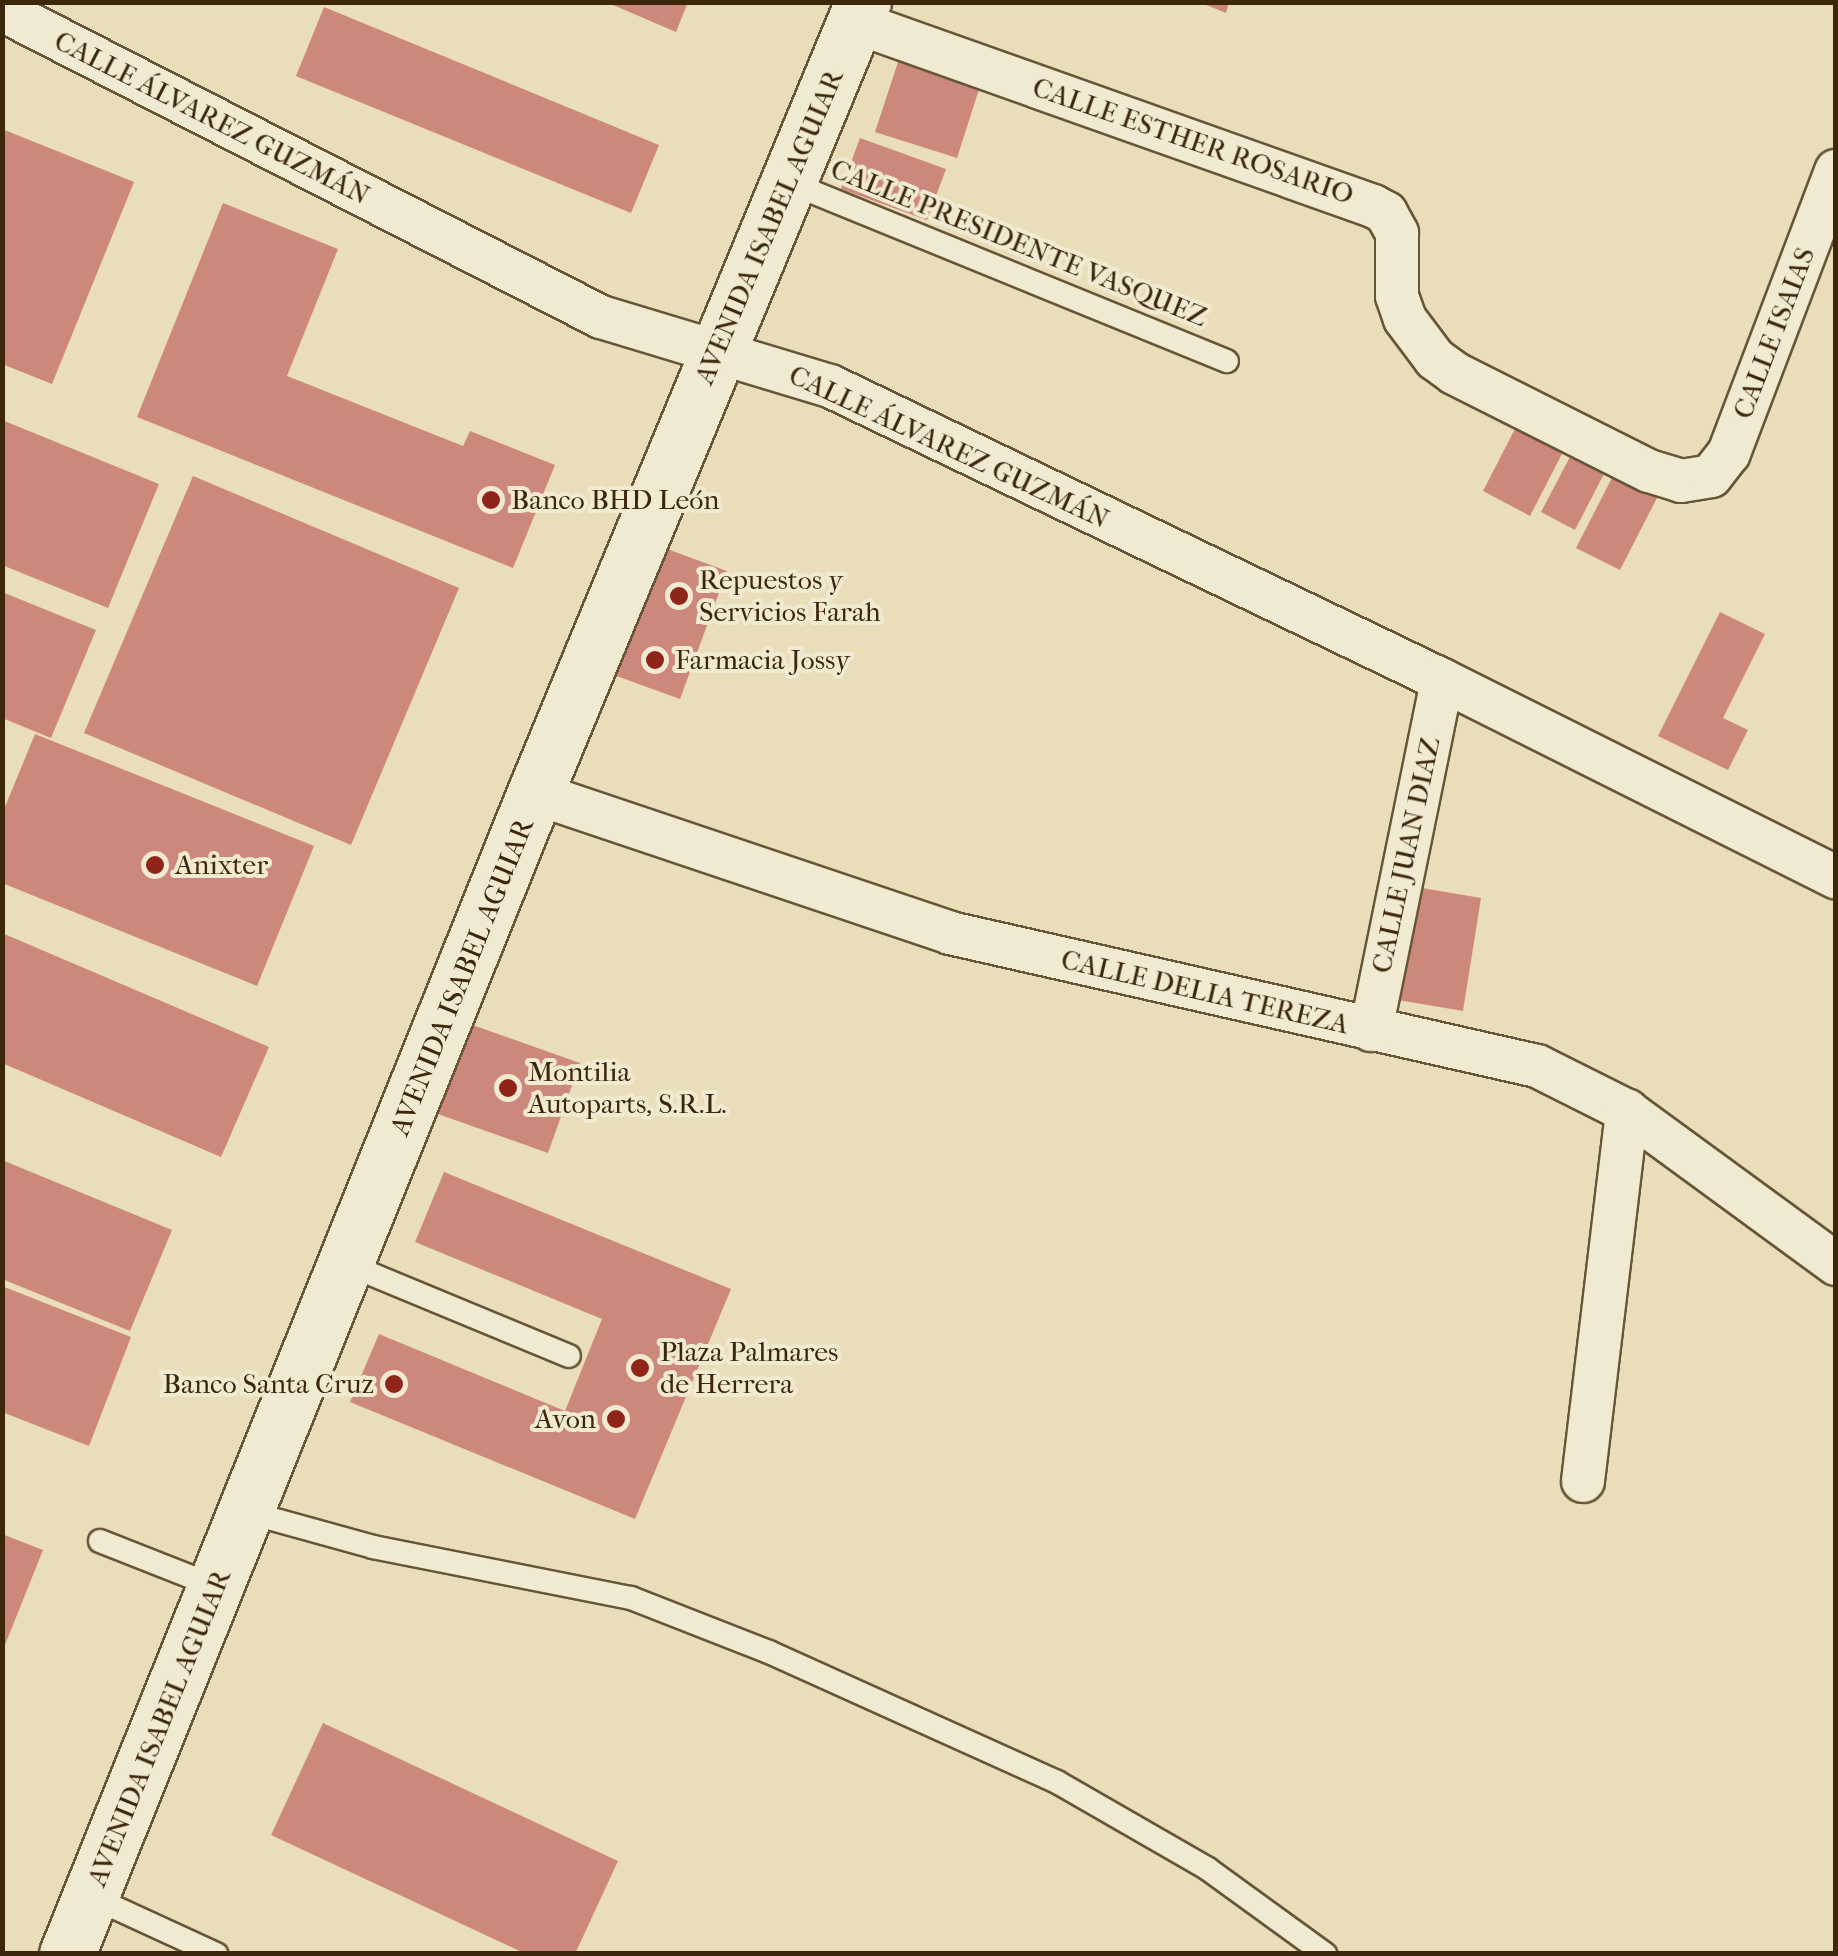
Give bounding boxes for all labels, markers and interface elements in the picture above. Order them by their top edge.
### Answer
street label: CALLE ÁLVAREZ GUZMÁN [49,24,375,212]
street label: AVENIDA ISABEL AGUIAR [687,65,851,389]
street label: CALLE ESTHER ROSARIO [1028,70,1358,212]
street label: CALLE PRESIDENTE VASQUEZ [826,152,1212,334]
street label: CALLE ISAIAS [1726,243,1822,423]
street label: CALLE ÁLVAREZ GUZMÁN [784,358,1114,536]
place label: Banco BHD León [511,483,719,517]
marker: Banco BHD León [480,489,502,511]
place label: Repuestos y Servicios Farah [699,563,881,629]
marker: Repuestos y Servicios Farah [668,585,690,607]
place label: Farmacia Jossy [675,643,850,677]
marker: Farmacia Jossy [644,649,666,671]
street label: CALLE JUAN DIAZ [1365,734,1447,976]
street label: AVENIDA ISABEL AGUIAR [383,814,541,1140]
place label: Anixter [175,848,268,882]
marker: Anixter [144,854,166,876]
street label: CALLE DELIA TEREZA [1058,943,1352,1041]
place label: Montilia Autoparts, S.R.L. [528,1055,727,1121]
marker: Montilia Autoparts, S.R.L. [497,1077,519,1099]
place label: Plaza Palmares de Herrera [660,1335,838,1401]
marker: Plaza Palmares de Herrera [629,1357,651,1379]
place label: Banco Santa Cruz [163,1367,374,1401]
marker: Banco Santa Cruz [383,1373,405,1395]
place label: Avon [535,1402,596,1436]
marker: Avon [605,1408,627,1430]
street label: AVENIDA ISABEL AGUIAR [80,1565,238,1891]

